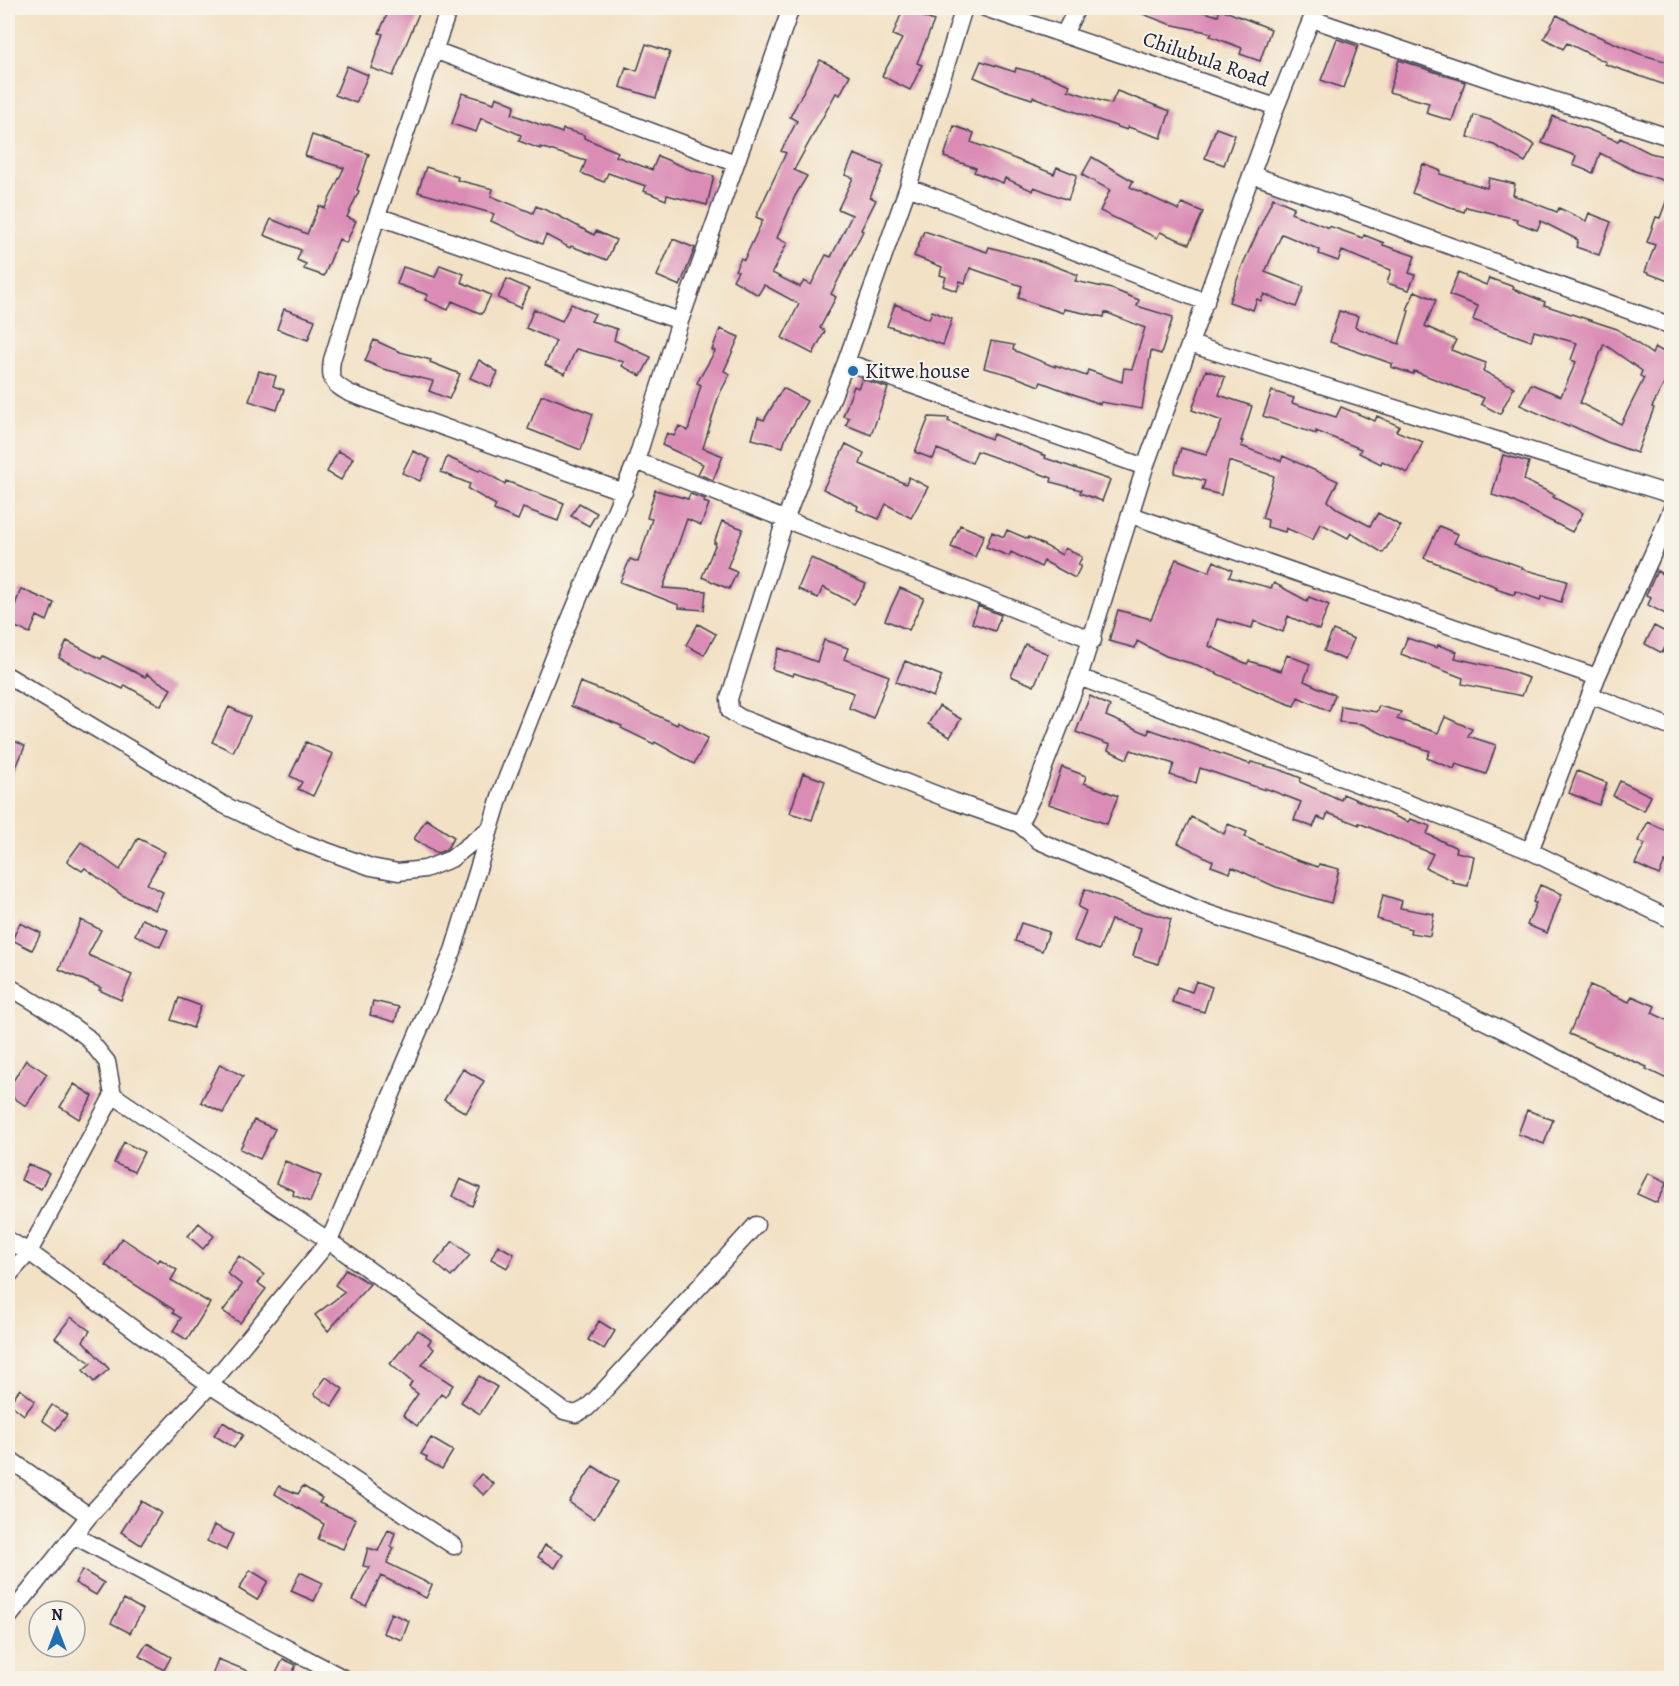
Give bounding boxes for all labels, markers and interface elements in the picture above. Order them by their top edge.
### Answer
street label: Chilubula Road [1139,24,1273,94]
place label: Kitwe house [865,357,970,385]
marker: Kitwe house [846,364,860,378]
north arrow [27,1599,87,1659]
text: N [51,1604,63,1626]

